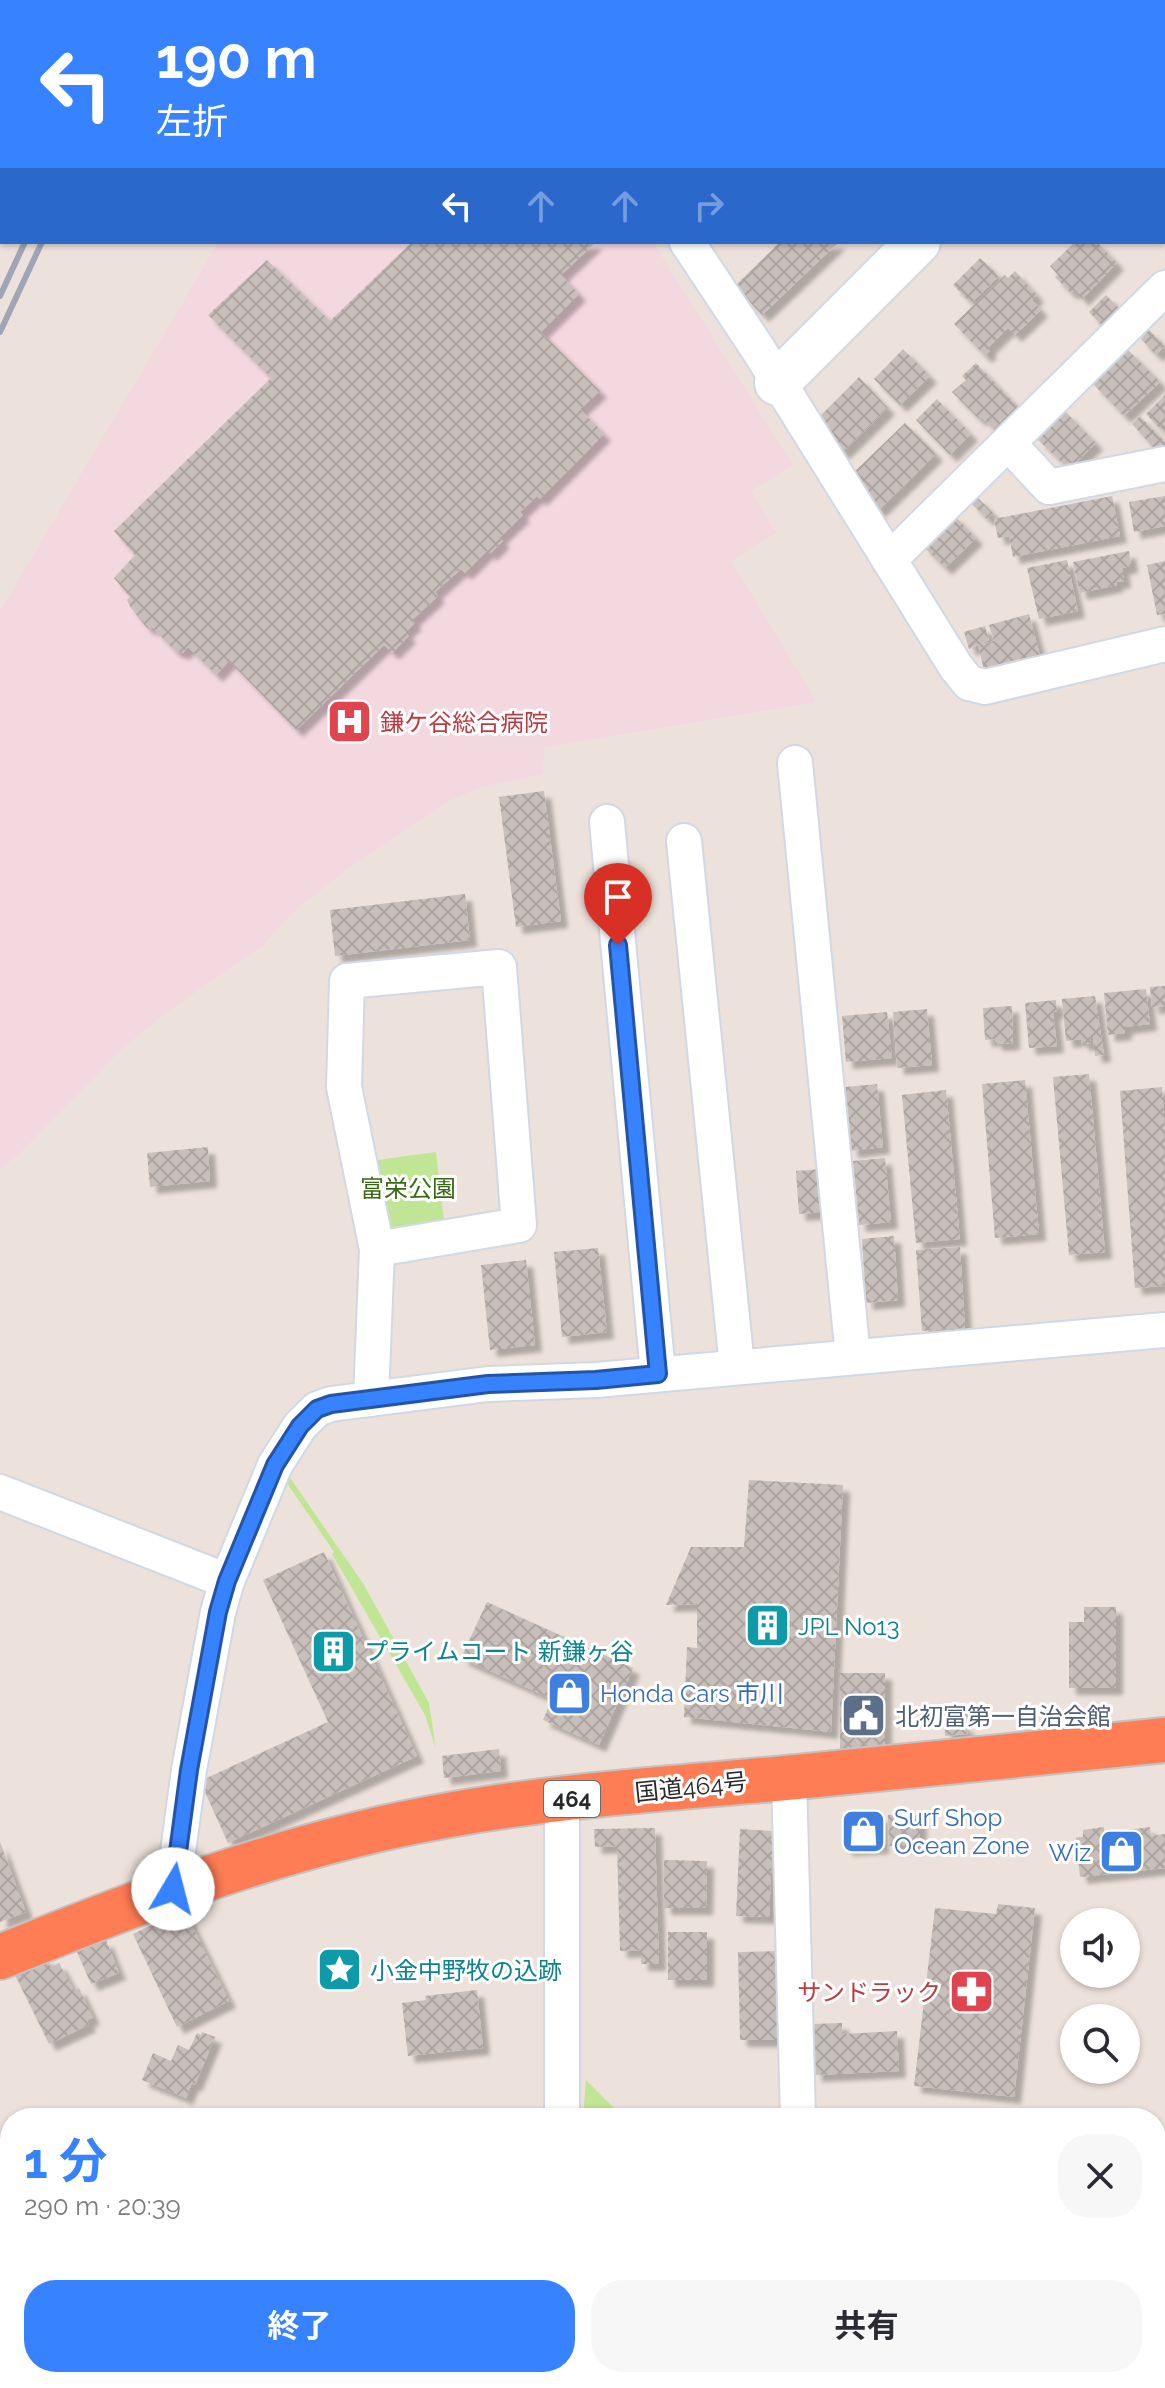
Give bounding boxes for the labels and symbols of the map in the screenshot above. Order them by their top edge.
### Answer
hospital icon: 鎌ケ谷総合病院 [325,698,373,746]
place label: 鎌ケ谷総合病院 [380,708,548,737]
pin [584,863,652,945]
park label: 富栄公園 [360,1174,456,1203]
building icon: JPL No13 [743,1602,791,1650]
place label: JPL No13 [798,1612,900,1641]
building icon: プライムコート 新鎌ヶ谷 [309,1627,357,1675]
place label: プライムコート 新鎌ヶ谷 [364,1637,634,1666]
shop icon: Honda Cars 市川 [545,1669,593,1717]
place label: Honda Cars 市川 [600,1679,784,1708]
public building icon: 北初富第一自治会館 [840,1692,888,1740]
place label: 北初富第一自治会館 [895,1702,1111,1731]
street label: 国道464号 [633,1767,749,1807]
road number: 464 [544,1781,600,1817]
place label: Surf Shop Ocean Zone [894,1803,1029,1860]
shop icon: Surf Shop Ocean Zone [839,1807,887,1855]
shop icon: Wiz [1098,1828,1146,1876]
place label: Wiz [1049,1838,1091,1867]
position arrow [131,1847,215,1931]
place icon: 小金中野牧の込跡 [315,1946,363,1994]
place label: 小金中野牧の込跡 [370,1956,562,1985]
pharmacy icon: サンドラック [948,1968,996,2016]
place label: サンドラック [797,1978,941,2007]

